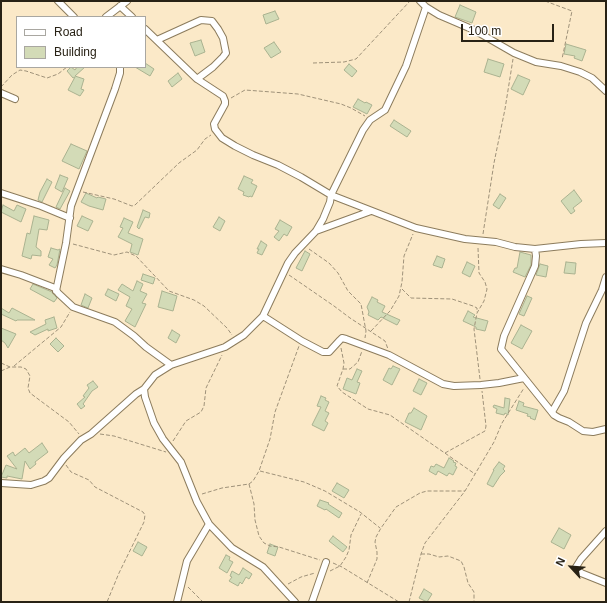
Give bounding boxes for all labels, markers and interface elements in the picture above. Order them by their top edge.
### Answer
legend [16,16,146,68]
scale bar [463,16,556,42]
text: 100 m [468,24,501,38]
text: Road [54,25,83,39]
text: Building [54,45,97,59]
north arrow [551,547,591,587]
text: N [553,556,567,568]

